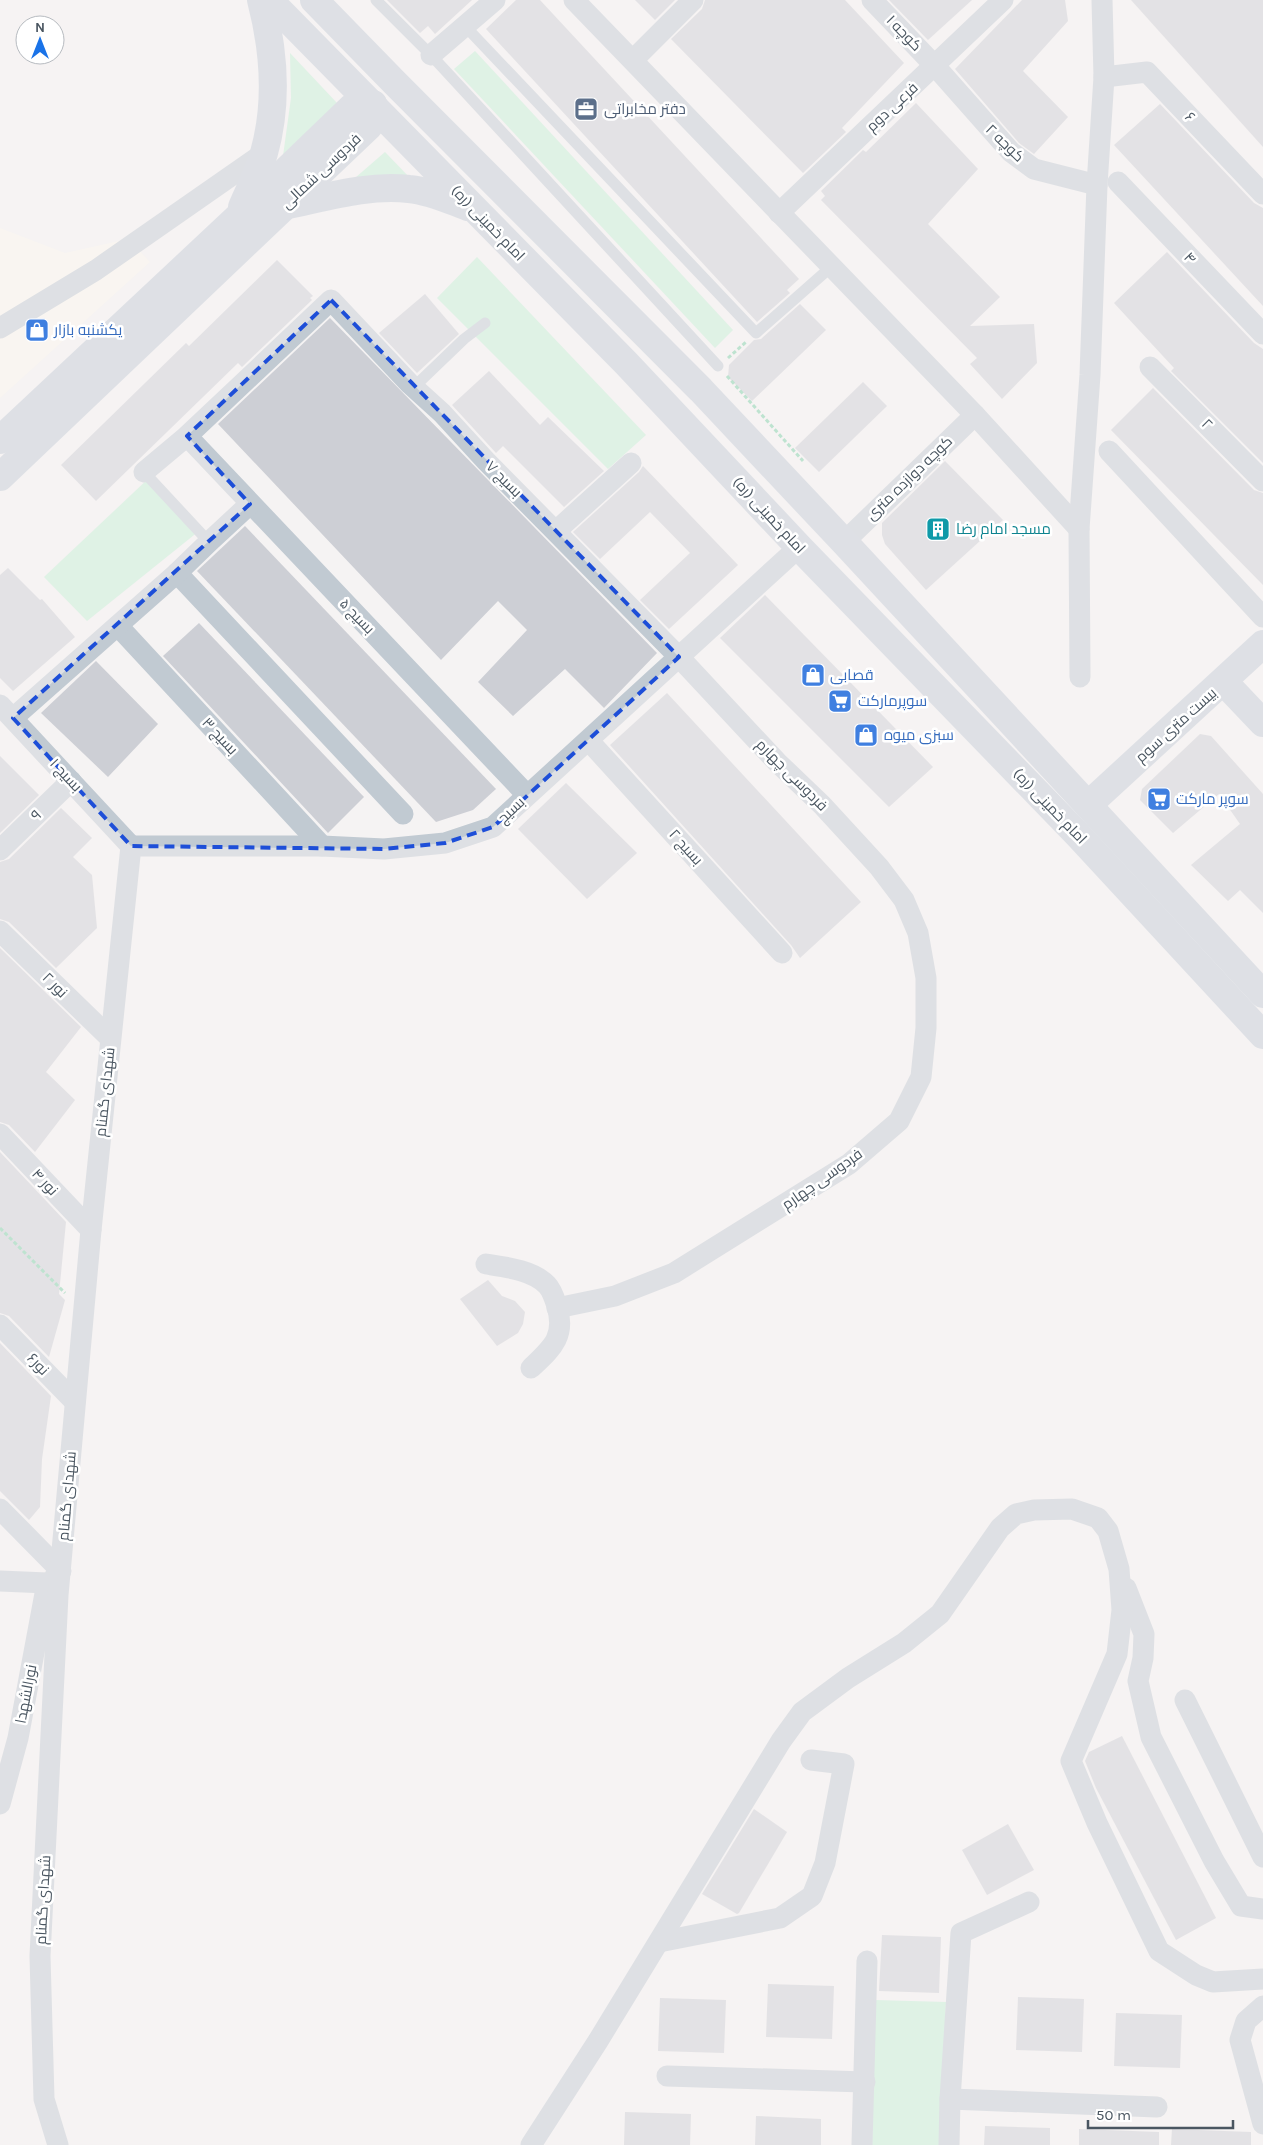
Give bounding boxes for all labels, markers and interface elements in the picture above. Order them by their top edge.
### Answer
street label: کوچه ۱ [882,11,925,56]
north arrow [15,15,65,65]
text: N [35,19,45,36]
street label: فرعی دوم [862,79,922,136]
office icon: دفتر مخابراتی [573,96,599,122]
place label: دفتر مخابراتی [604,100,686,119]
street label: ۶ [1181,108,1199,126]
street label: کوچه ۲ [981,120,1028,166]
street label: فردوسی شمالی [277,129,365,213]
street label: امام خمینی (ره) [447,181,529,265]
street label: ۴ [1180,248,1200,268]
shop icon: یکشنبه بازار [24,317,50,343]
place label: یکشنبه بازار [53,321,122,339]
street label: ۲ [1198,415,1216,433]
street label: کوچه دوازده متری [862,432,957,525]
street label: بسیج ۷ [481,457,526,502]
street label: امام خمینی (ره) [728,473,809,558]
building icon: مسجد امام رضا [925,516,951,542]
place label: مسجد امام رضا [956,520,1051,539]
street label: بسیج ۵ [334,594,378,639]
shop icon: قصابی [800,662,826,688]
place label: قصابی [830,666,874,685]
street label: بیست متری سوم [1132,684,1221,767]
supermarket icon: سوپرمارکت [827,688,853,714]
place label: سوپرمارکت [858,692,927,711]
street label: بسیج ۳ [197,714,242,760]
shop icon: سبزی میوه [853,722,879,748]
place label: سبزی میوه [884,726,954,745]
street label: فردوسی چهارم [752,735,832,815]
street label: بسیج ۱ [45,755,86,797]
street label: امام خمینی (ره) [1009,764,1091,848]
supermarket icon: سوپر مارکت [1146,786,1172,812]
place label: سوپر مارکت [1176,790,1249,809]
street label: بسیج [494,793,530,829]
street label: ۹ [27,806,45,824]
street label: بسیج ۲ [664,825,707,870]
street label: نور ۲ [39,969,71,1001]
street label: شهدای گمنام [91,1046,120,1138]
street label: فردوسی چهارم [778,1145,866,1214]
street label: نور ۴ [28,1165,62,1199]
street label: نور۶ [23,1349,53,1379]
street label: شهدای گمنام [54,1450,81,1542]
street label: نورالشهدا [11,1663,42,1725]
street label: شهدای گمنام [32,1855,55,1945]
scale bar [1088,2098,1233,2130]
text: 50 m [1096,2106,1131,2124]

